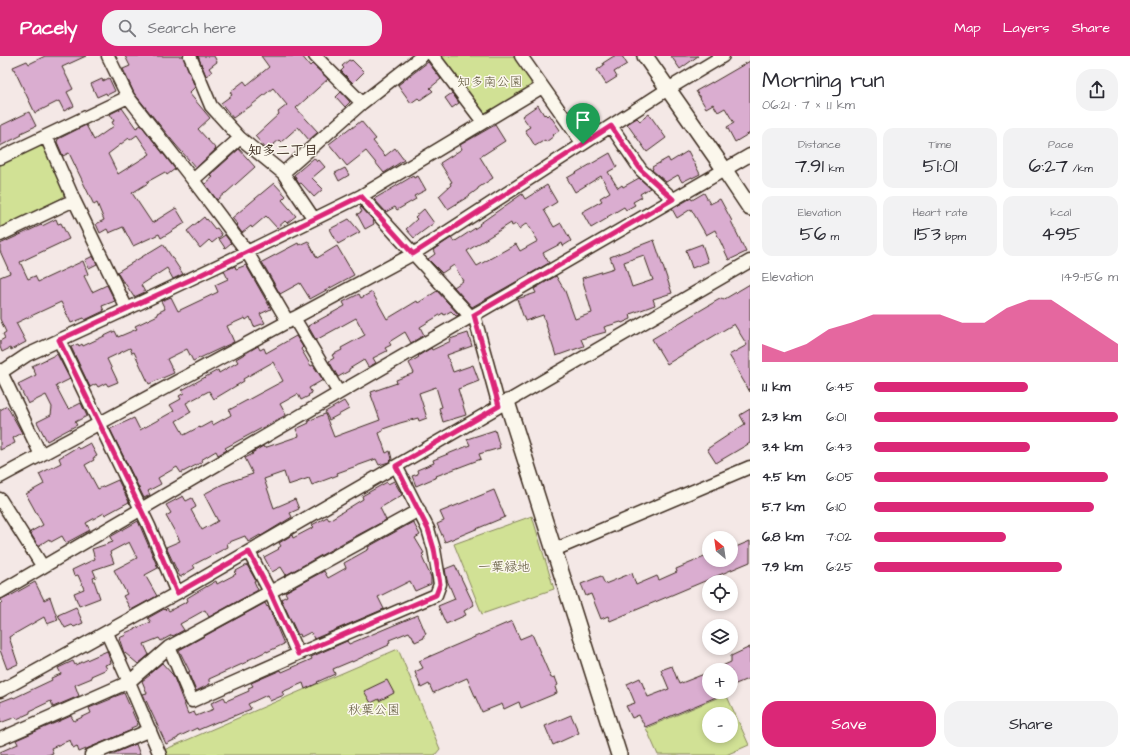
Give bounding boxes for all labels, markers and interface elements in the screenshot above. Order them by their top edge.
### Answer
search box [102,10,382,46]
text: Pacely [20,15,78,42]
icon: search [116,17,138,39]
text: Search here [148,18,236,39]
text: Map [954,18,981,38]
text: Layers [1003,18,1050,38]
text: Share [1072,18,1110,38]
text: Morning run [762,65,885,96]
button: share [1076,69,1118,111]
park label: 知多南公園 [457,73,523,91]
text: 06:21 · 7 × 1.1 km [762,96,855,114]
pin [566,103,600,144]
icon: arrive [572,109,594,131]
text: Distance [798,137,841,152]
text: Time [928,137,952,152]
text: Pace [1048,137,1073,152]
district label: 知多二丁目 [248,141,318,161]
text: 7.91 [795,152,824,180]
text: 51:01 [922,152,958,180]
text: 6:27 [1028,152,1068,180]
text: km [824,161,844,176]
text: /km [1068,161,1093,176]
text: Elevation [798,205,841,220]
text: Heart rate [912,205,968,220]
text: kcal [1050,205,1071,220]
text: 56 [799,220,826,248]
text: 153 [914,220,941,248]
text: 495 [1041,220,1080,248]
text: m [826,229,839,244]
text: bpm [941,229,966,244]
text: Elevation [762,268,813,286]
text: 149–156 m [1062,268,1118,286]
text: 1.1 km [762,378,790,396]
text: 6:45 [826,378,854,396]
text: 2.3 km [762,408,801,426]
text: 6:01 [826,408,846,426]
text: 3.4 km [762,438,803,456]
text: 6:43 [826,438,852,456]
text: 4.5 km [762,468,805,486]
text: 6:05 [826,468,854,486]
text: 5.7 km [762,498,804,516]
text: 6:10 [826,498,846,516]
text: 6.8 km [762,528,804,546]
text: 7:02 [826,528,852,546]
north arrow [702,531,738,567]
map controls [702,531,738,743]
park label: 一葉緑地 [478,558,530,576]
text: 7.9 km [762,558,803,576]
text: 6:25 [826,558,853,576]
button: locate [702,575,738,611]
button: layers [702,619,738,655]
button: + [702,663,738,699]
park label: 秋葉公園 [348,701,400,719]
button: Save [762,701,936,747]
button: Share [944,701,1118,747]
button: − [702,707,738,743]

